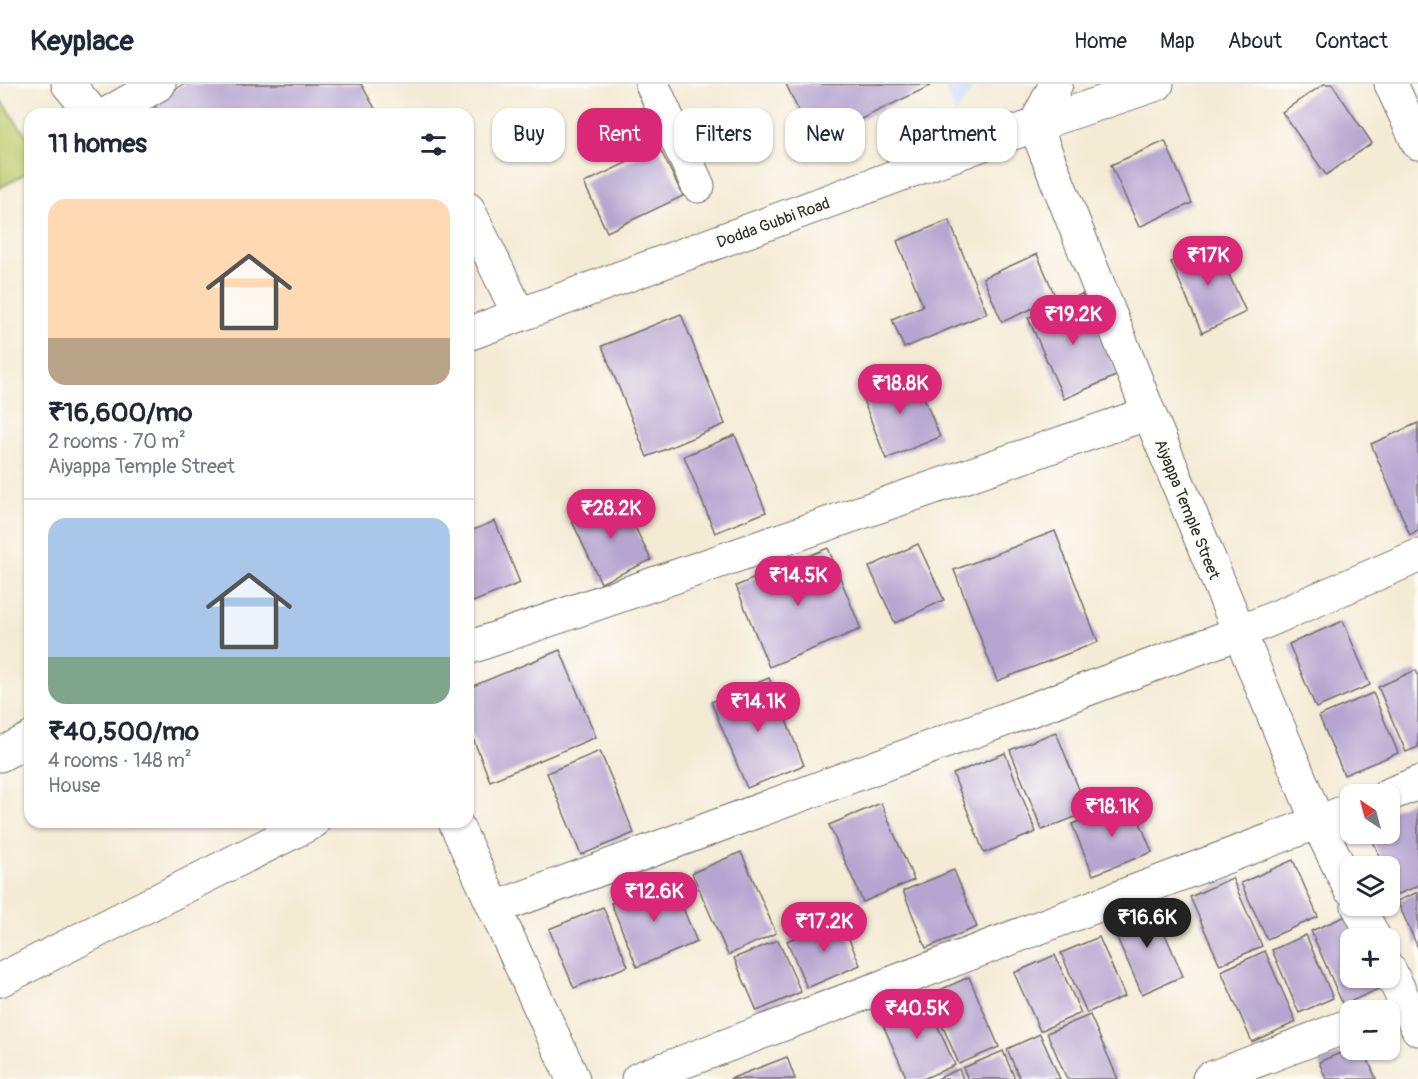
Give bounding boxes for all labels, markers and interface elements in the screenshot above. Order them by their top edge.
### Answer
text: Keyplace [30,24,134,59]
text: Home [1074,28,1127,55]
text: Map [1160,28,1195,55]
text: About [1228,28,1282,55]
text: Contact [1315,28,1388,55]
chip: Buy [492,108,565,162]
chip: Rent [577,108,662,162]
chip: Filters [674,108,773,162]
chip: New [785,108,865,162]
chip: Apartment [877,108,1017,162]
text: 11 homes [48,128,147,160]
icon: filters [417,128,450,161]
street label: Dodda Gubbi Road [714,193,833,253]
pin: ₹17K [1172,236,1244,287]
icon: home [195,238,303,346]
text: ₹17K [1187,243,1229,268]
pin: ₹19.2K [1024,295,1122,346]
text: ₹19.2K [1044,302,1102,327]
pin: ₹18.8K [851,364,949,415]
text: ₹18.8K [872,371,928,396]
text: ₹16,600/mo [48,397,193,429]
text: 2 rooms · 70 m² [48,429,186,454]
street label: Aiyappa Temple Street [1150,436,1225,583]
text: Aiyappa Temple Street [48,454,235,479]
pin: ₹28.2K [562,489,660,540]
text: ₹28.2K [581,496,641,521]
pin: ₹14.5K [749,556,847,607]
icon: home [195,557,303,665]
text: ₹14.5K [769,563,827,588]
pin: ₹14.1K [709,682,807,733]
text: ₹14.1K [730,689,786,714]
text: ₹40,500/mo [48,716,199,748]
text: 4 rooms · 148 m² [48,748,192,773]
text: House [48,773,100,798]
north arrow [1340,784,1400,844]
map controls [1340,784,1400,1060]
pin: ₹18.1K [1063,787,1161,838]
text: ₹18.1K [1085,794,1139,819]
button: layers [1340,856,1400,916]
pin: ₹12.6K [605,872,703,923]
text: ₹12.6K [624,879,684,904]
pin: ₹16.6K [1098,898,1196,949]
pin: ₹17.2K [775,902,873,953]
text: ₹16.6K [1117,905,1177,930]
text: ₹17.2K [795,909,853,934]
button: + [1340,928,1400,988]
pin: ₹40.5K [868,989,966,1040]
text: ₹40.5K [885,996,949,1021]
button: − [1340,1000,1400,1060]

